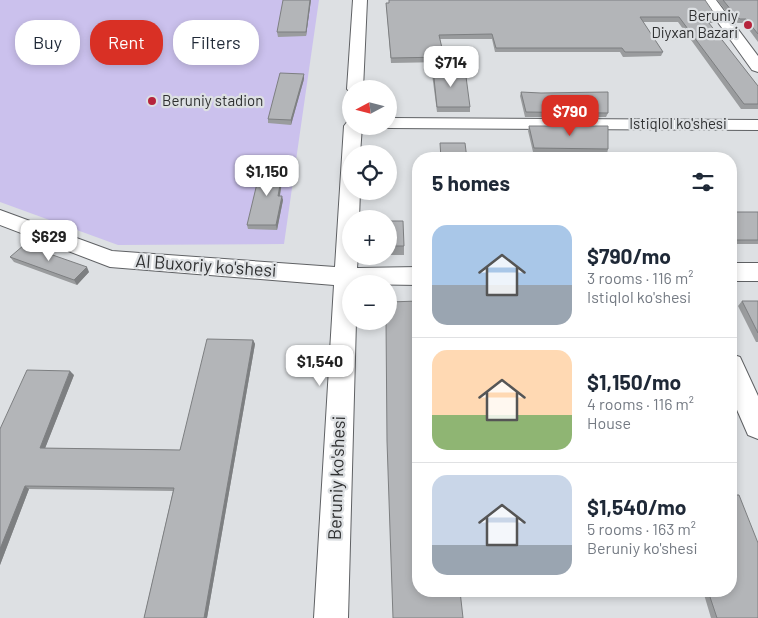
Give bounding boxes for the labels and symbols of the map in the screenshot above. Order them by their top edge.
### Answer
place label: Beruniy Diyxan Bazari [651,6,738,41]
marker: Beruniy Diyxan Bazari [742,19,754,31]
pin: $714 [421,46,481,88]
north arrow [342,80,398,135]
place label: Beruniy stadion [162,91,263,109]
pin: $790 [540,94,600,137]
marker: Beruniy stadion [146,95,158,107]
street label: Istiqlol ko'shesi [629,114,727,132]
pin: $1,150 [226,154,308,197]
pin: $629 [19,220,79,262]
street label: Al Buxoriy ko'shesi [135,249,277,281]
pin: $1,540 [279,344,361,387]
street label: Beruniy ko'shesi [323,415,349,540]

